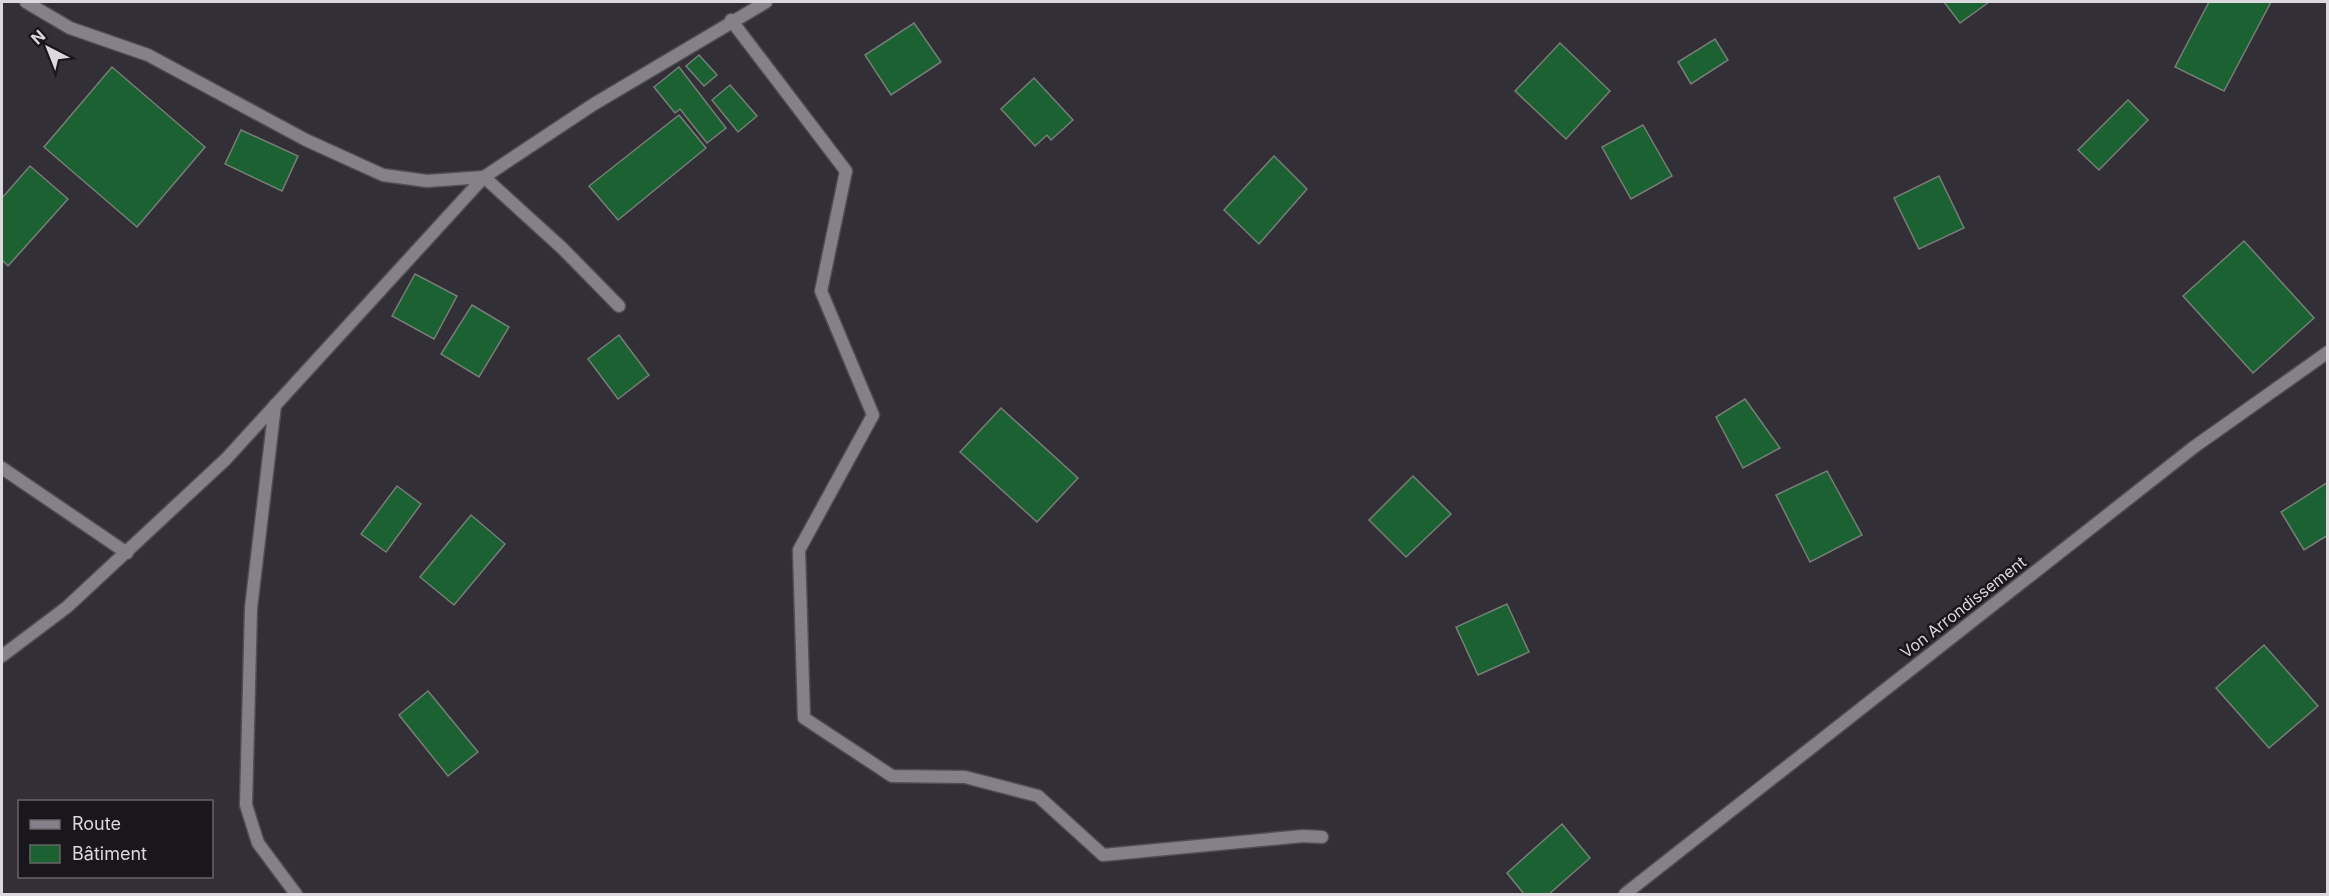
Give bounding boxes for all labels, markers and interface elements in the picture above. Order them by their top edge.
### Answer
north arrow [18,18,78,78]
text: N [27,25,49,48]
street label: Von Arrondissement [1896,552,2030,662]
legend [18,800,213,878]
text: Route [72,813,121,834]
text: Bâtiment [72,843,147,864]

